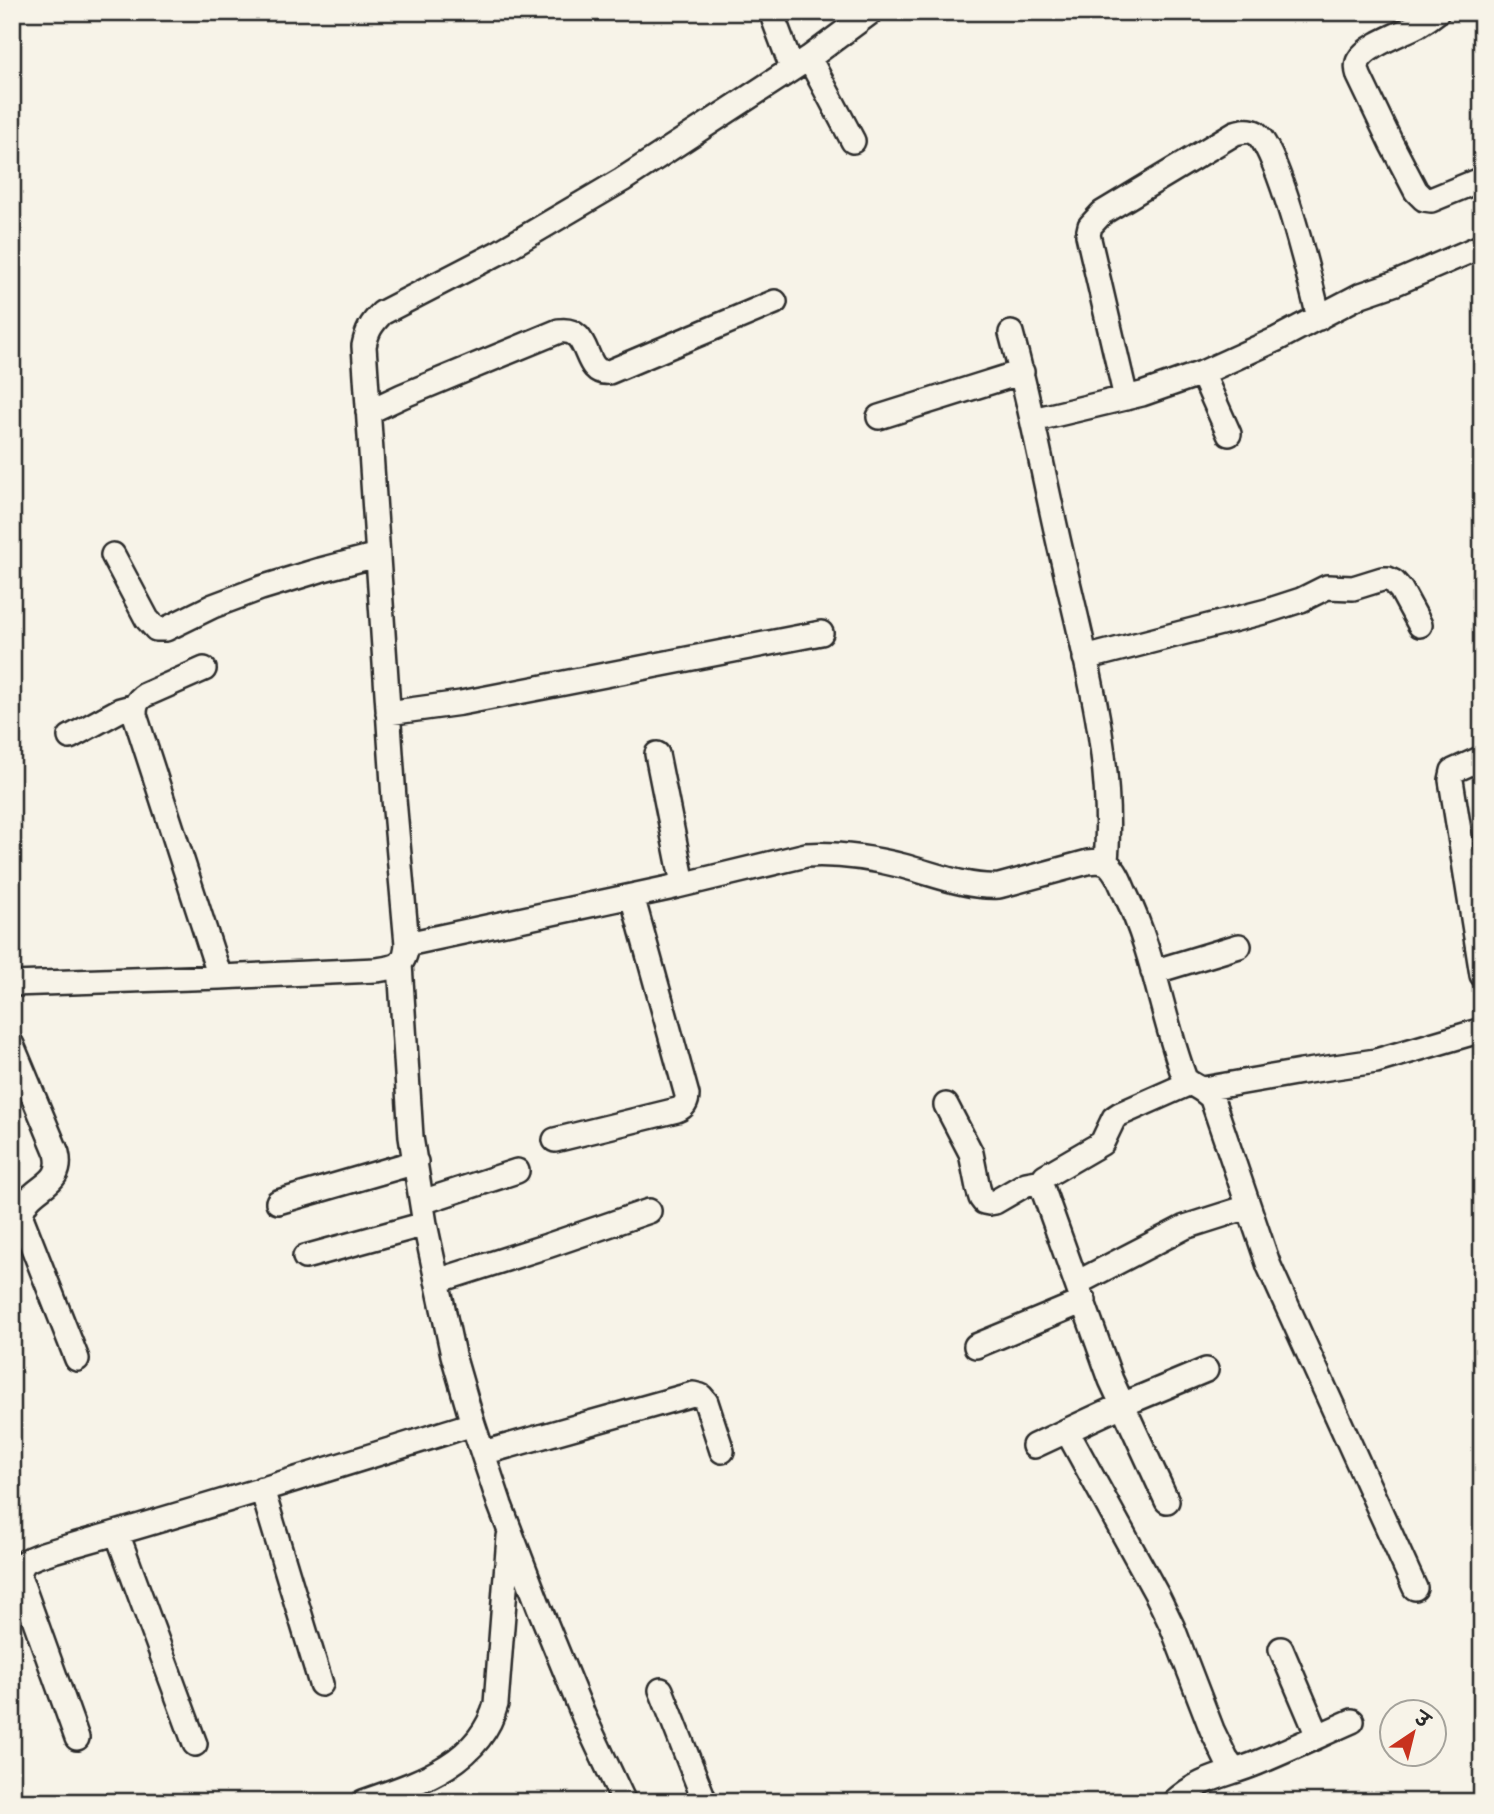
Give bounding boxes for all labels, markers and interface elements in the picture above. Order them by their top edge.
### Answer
north arrow [1378,1699,1448,1769]
text: उ [1409,1704,1437,1734]

